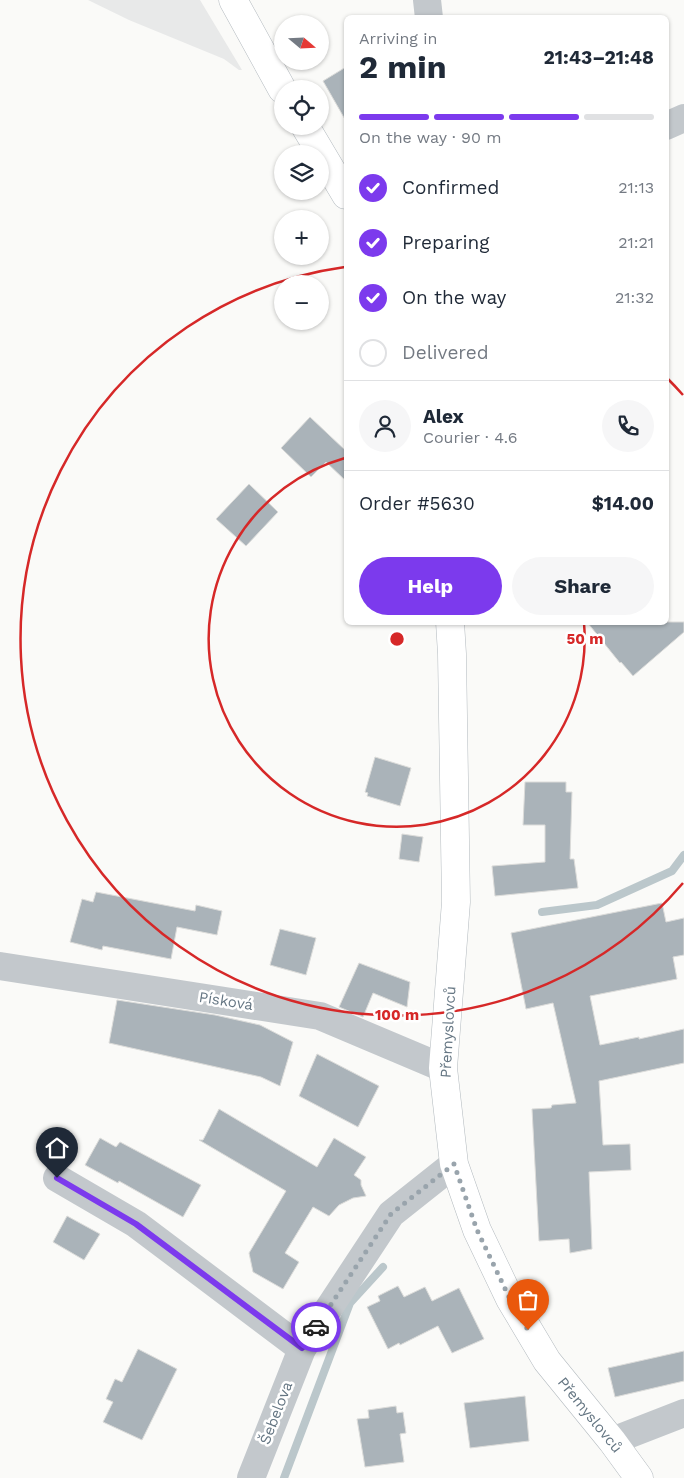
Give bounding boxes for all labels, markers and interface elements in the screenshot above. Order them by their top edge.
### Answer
north arrow [274,15,329,70]
map controls [274,15,329,330]
text: Arriving in [359,29,437,48]
text: 21:43–21:48 [543,46,654,69]
text: 2 min [359,48,447,86]
button: locate [274,80,329,135]
text: On the way · 90 m [359,128,502,147]
button: layers [274,145,329,200]
icon: check [359,174,387,202]
text: Confirmed [402,176,499,199]
text: 21:13 [618,178,654,197]
button: + [274,210,329,265]
icon: check [359,229,387,257]
text: Preparing [402,231,489,254]
text: 21:21 [618,233,654,252]
button: − [274,275,329,330]
icon: check [359,284,387,312]
text: On the way [402,286,506,309]
text: 21:32 [615,288,654,307]
text: Delivered [402,341,489,364]
button: person [359,400,411,452]
button: phone [602,400,654,452]
text: Alex [423,405,464,428]
text: Courier · 4.6 [423,428,518,447]
text: Order #5630 [359,492,475,515]
text: $14.00 [592,492,654,515]
button: Help [359,557,502,615]
button: Share [512,557,654,615]
centre of rings [388,630,406,648]
text: 50 m [567,630,603,648]
street label: Přemyslovců [437,985,459,1079]
street label: Písková [198,988,255,1014]
text: 100 m [375,1006,419,1024]
pin [36,1127,78,1178]
icon: home [43,1134,71,1162]
pin [507,1279,549,1330]
icon: bag [514,1286,542,1314]
courier [291,1302,341,1352]
icon: car [302,1313,330,1341]
street label: Přemyslovců [554,1373,626,1457]
street label: Šebelova [255,1378,296,1447]

